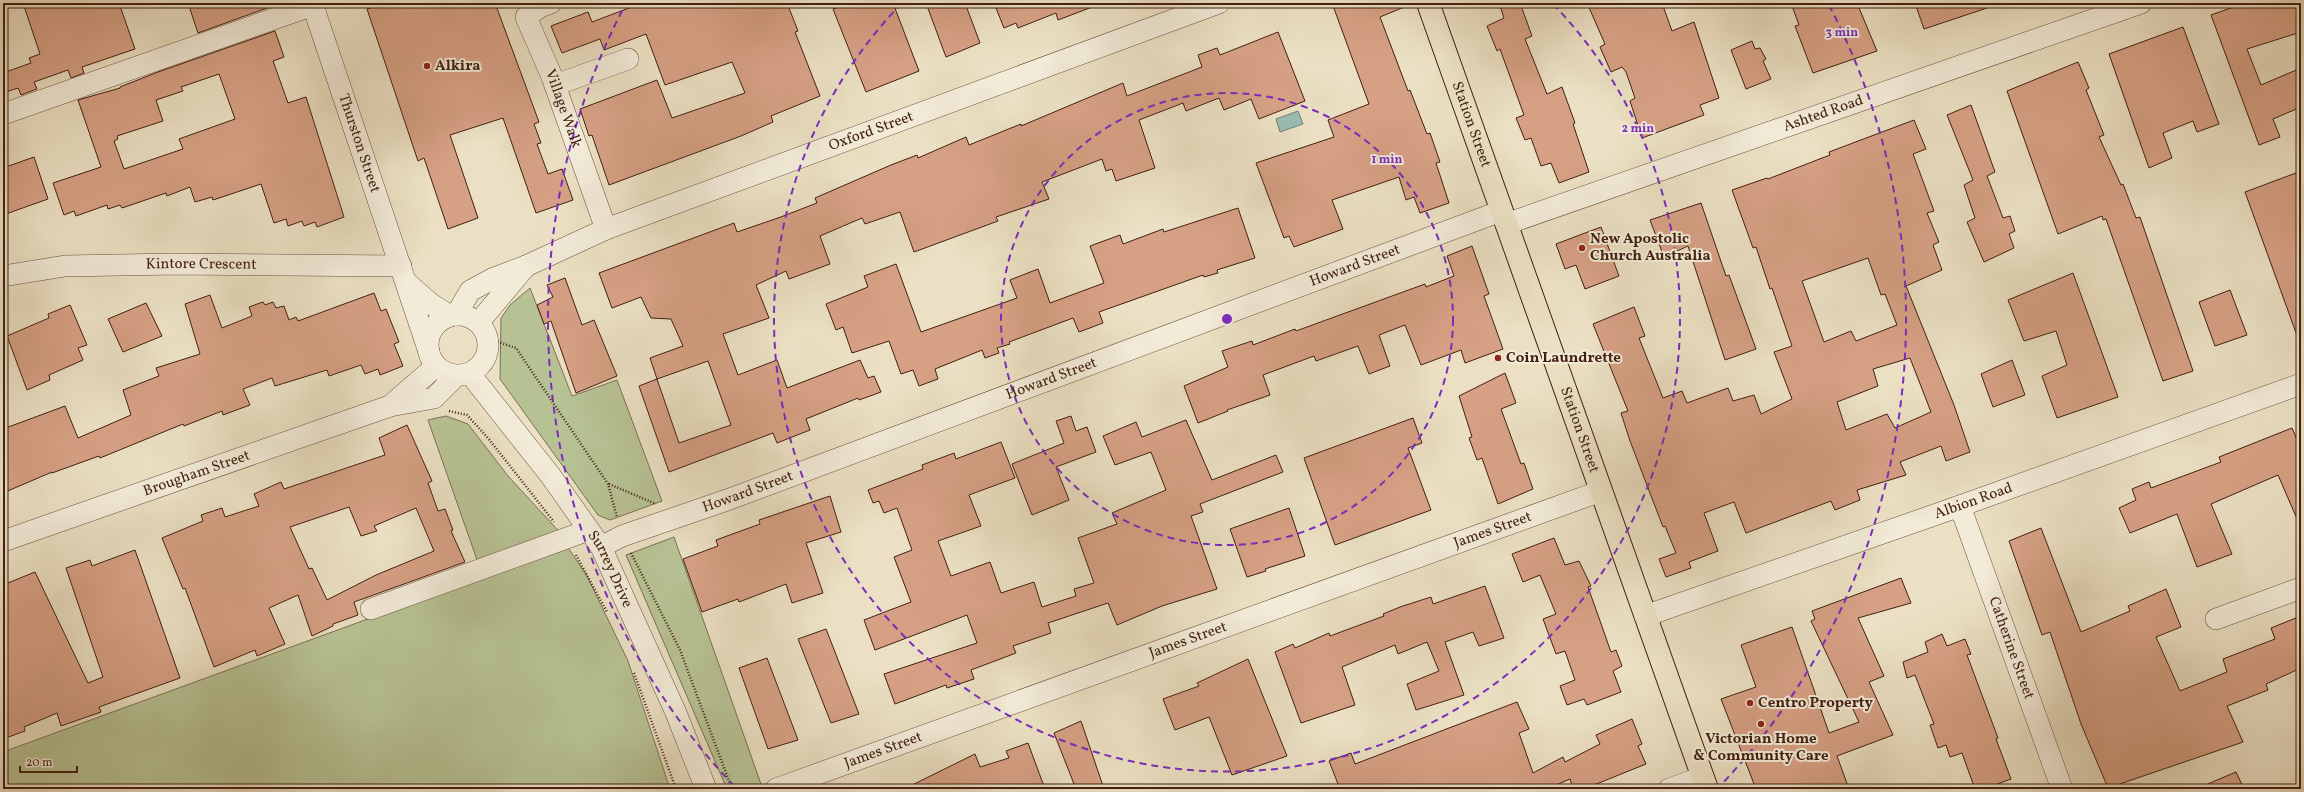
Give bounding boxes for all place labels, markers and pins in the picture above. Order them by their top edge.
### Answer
place label: Alkira [435,56,480,77]
marker: Alkira [422,61,432,71]
place label: New Apostolic Church Australia [1590,229,1711,267]
marker: New Apostolic Church Australia [1577,243,1587,253]
centre of rings [1220,312,1234,326]
place label: Coin Laundrette [1506,348,1621,369]
marker: Coin Laundrette [1493,353,1503,363]
place label: Centro Property [1758,693,1873,714]
marker: Centro Property [1745,698,1755,708]
marker: Victorian Home & Community Care [1756,719,1766,729]
place label: Victorian Home & Community Care [1693,729,1829,767]

